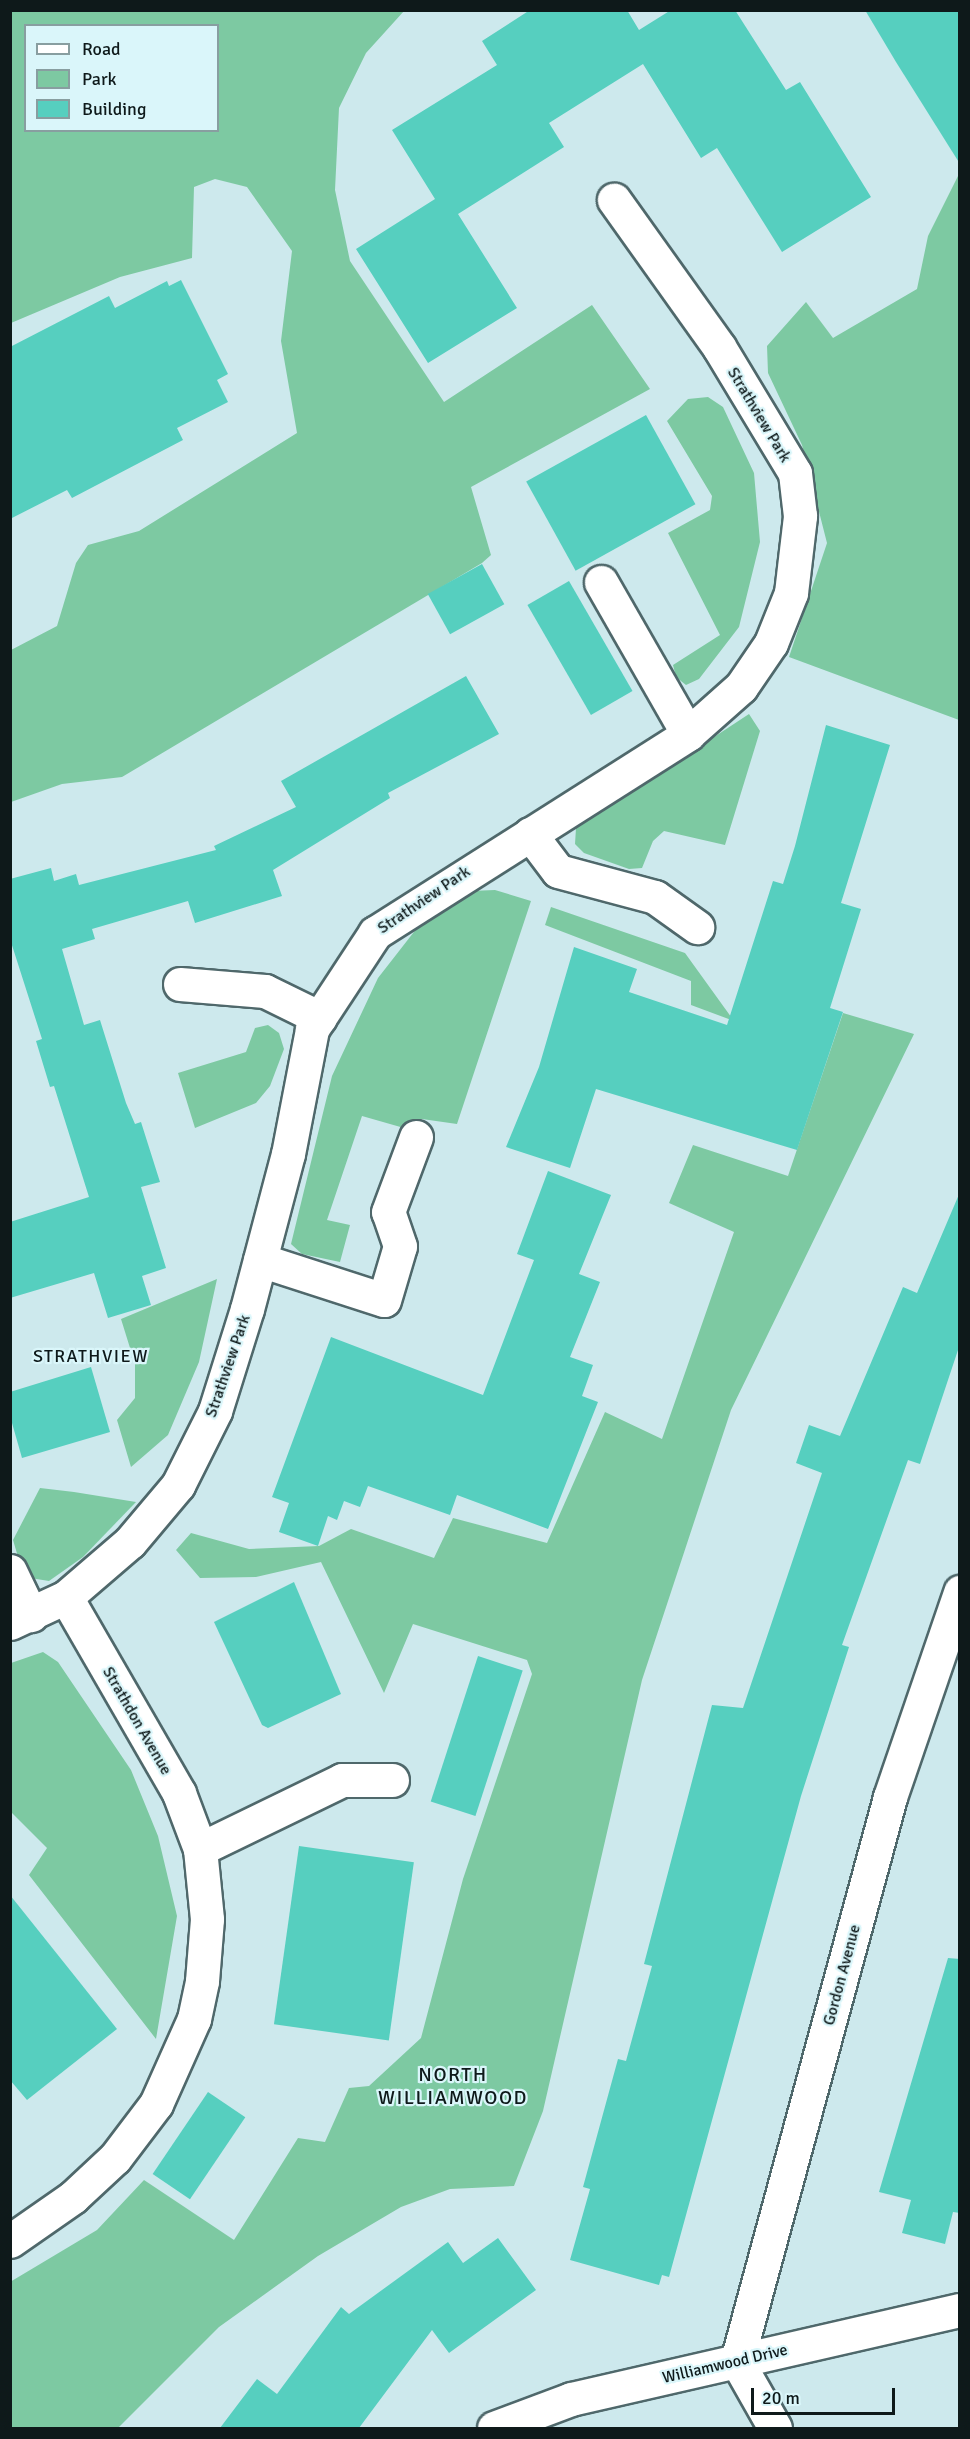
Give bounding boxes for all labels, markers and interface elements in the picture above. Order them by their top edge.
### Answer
legend [24,24,219,132]
text: Road [82,38,121,60]
text: Park [82,68,117,90]
text: Building [82,98,146,120]
street label: Strathview Park [723,364,795,466]
street label: Strathview Park [374,862,474,938]
street label: Strathview Park [201,1312,255,1420]
district label: STRATHVIEW [33,1345,149,1367]
street label: Strathdon Avenue [98,1664,176,1778]
street label: Gordon Avenue [819,1923,865,2027]
district label: NORTH WILLIAMWOOD [378,2062,528,2109]
street label: Williamwood Drive [661,2340,789,2388]
scale bar [754,2376,898,2414]
text: 20 m [762,2387,800,2409]

